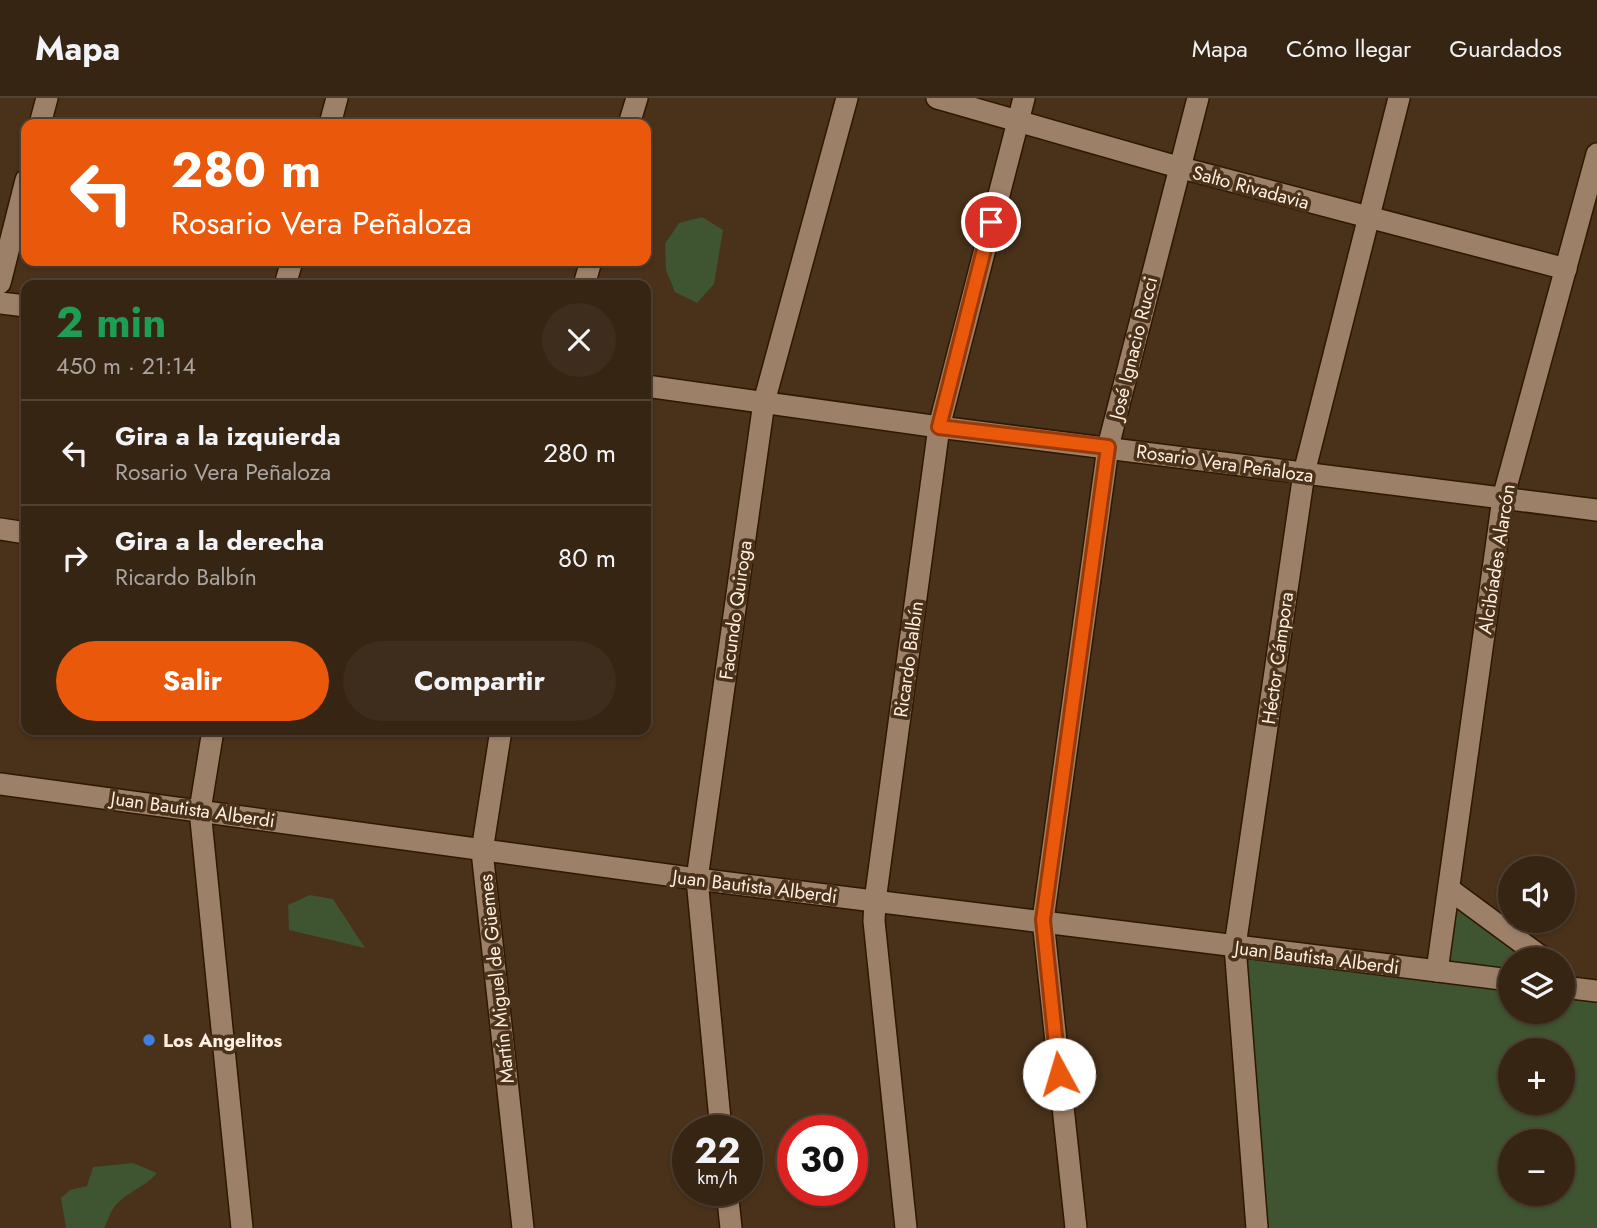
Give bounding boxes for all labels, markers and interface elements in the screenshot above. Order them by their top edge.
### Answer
text: Mapa [35,25,120,72]
text: Mapa [1192,31,1248,66]
text: Cómo llegar [1286,31,1411,66]
text: Guardados [1449,31,1562,66]
text: 280 m [171,135,321,205]
icon: left [56,147,147,238]
street label: Salto Rivadavia [1189,159,1312,216]
pin [961,192,1021,252]
text: Rosario Vera Peñaloza [171,200,472,246]
icon: arrive [972,203,1010,241]
street label: José Ignacio Rucci [1102,274,1164,425]
text: 2 min [56,292,166,353]
button: close [542,303,616,377]
text: 450 m · 21:14 [56,349,196,383]
text: Gira a la izquierda [115,417,341,455]
icon: left [56,434,94,472]
text: 280 m [543,434,616,472]
street label: Rosario Vera Peñaloza [1135,438,1315,489]
text: Rosario Vera Peñaloza [115,455,331,489]
street label: Alcibíades Alarcón [1471,482,1522,636]
text: Gira a la derecha [115,522,324,560]
icon: right [56,539,94,577]
text: 80 m [558,539,616,577]
street label: Facundo Quiroga [712,539,759,682]
text: Ricardo Balbín [115,560,257,594]
street label: Héctor Cámpora [1255,590,1300,726]
street label: Ricardo Balbín [887,599,930,719]
button: Salir [56,641,329,721]
button: Compartir [343,641,616,721]
street label: Juan Bautista Alberdi [106,784,277,834]
map controls [1498,856,1575,1206]
button: sound [1498,856,1575,933]
street label: Juan Bautista Alberdi [668,863,839,910]
street label: Martín Miguel de Güemes [472,873,521,1085]
street label: Juan Bautista Alberdi [1230,934,1401,981]
button: layers [1498,947,1575,1024]
place label: Los Angelitos [163,1027,283,1054]
marker: Los Angelitos [141,1032,157,1048]
position arrow [1022,1037,1096,1111]
button: + [1498,1038,1575,1115]
speed limit sign: 30 [777,1115,868,1206]
text: 22 [695,1126,740,1176]
button: − [1498,1129,1575,1206]
text: km/h [697,1165,738,1191]

